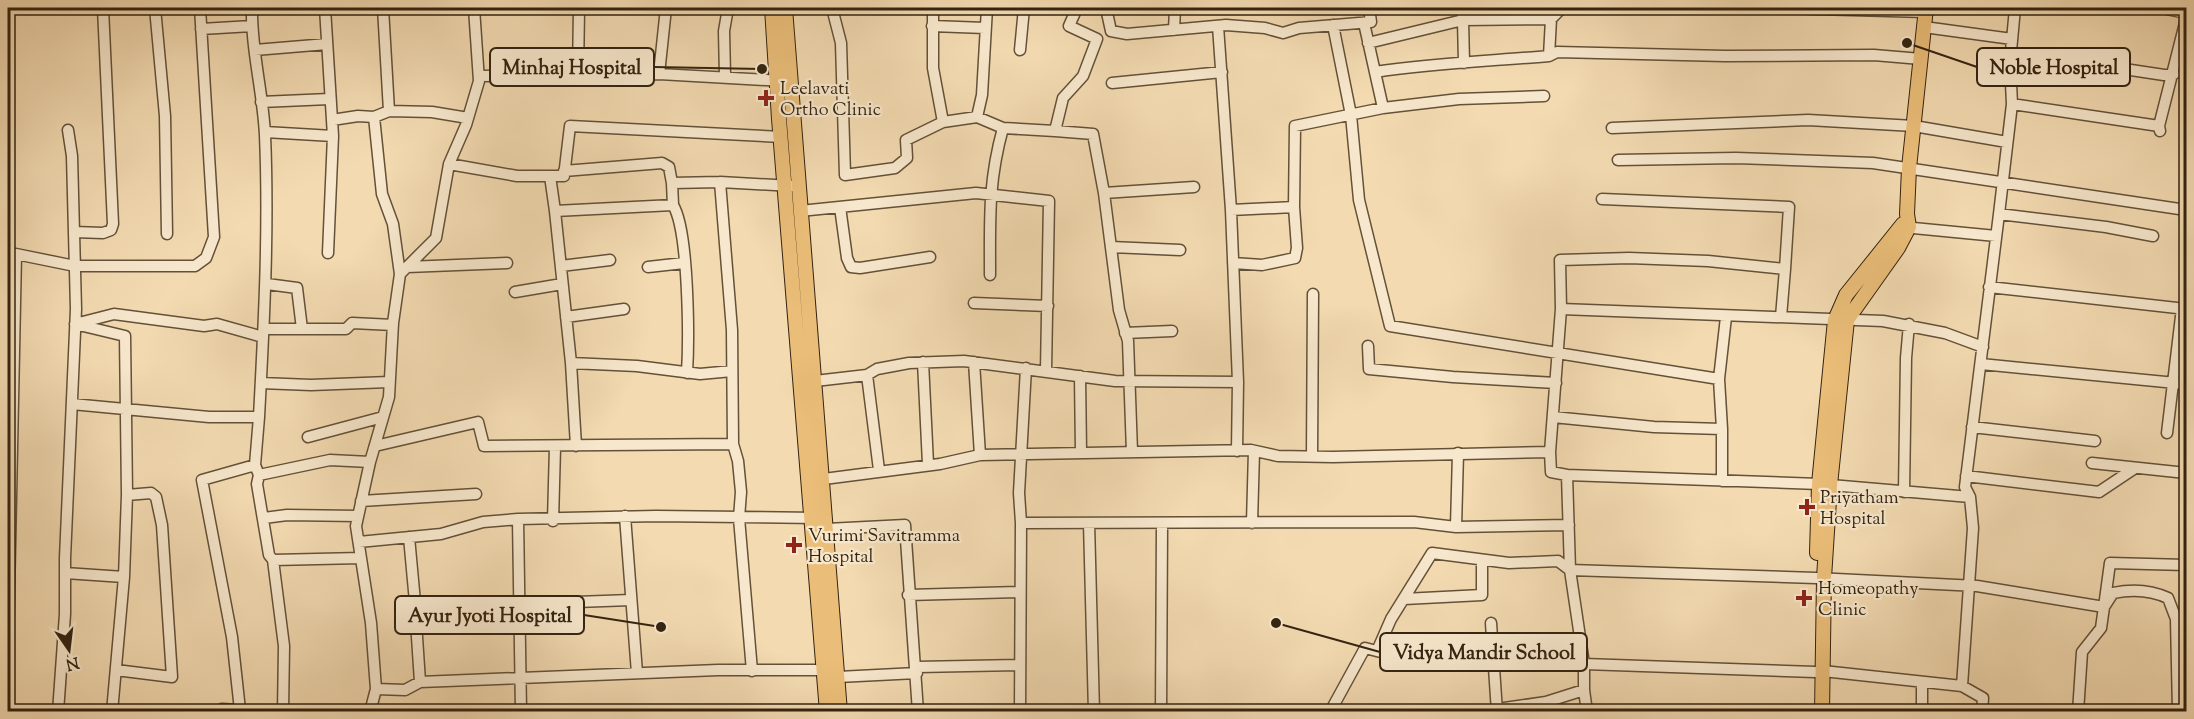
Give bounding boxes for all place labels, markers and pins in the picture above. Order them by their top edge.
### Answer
callout: Minhaj Hospital [490,48,654,86]
callout: Noble Hospital [1977,48,2130,86]
place label: Leelavati Ortho Clinic [780,77,881,124]
marker: Leelavati Ortho Clinic [757,89,775,107]
place label: Priyatham Hospital [1820,486,1899,533]
marker: Priyatham Hospital [1798,498,1816,516]
place label: Vurimi Savitramma Hospital [808,524,960,571]
marker: Vurimi Savitramma Hospital [785,536,803,554]
place label: Homeopathy Clinic [1818,577,1918,624]
marker: Homeopathy Clinic [1795,589,1813,607]
callout: Ayur Jyoti Hospital [395,596,584,634]
callout: Vidya Mandir School [1380,633,1587,671]

